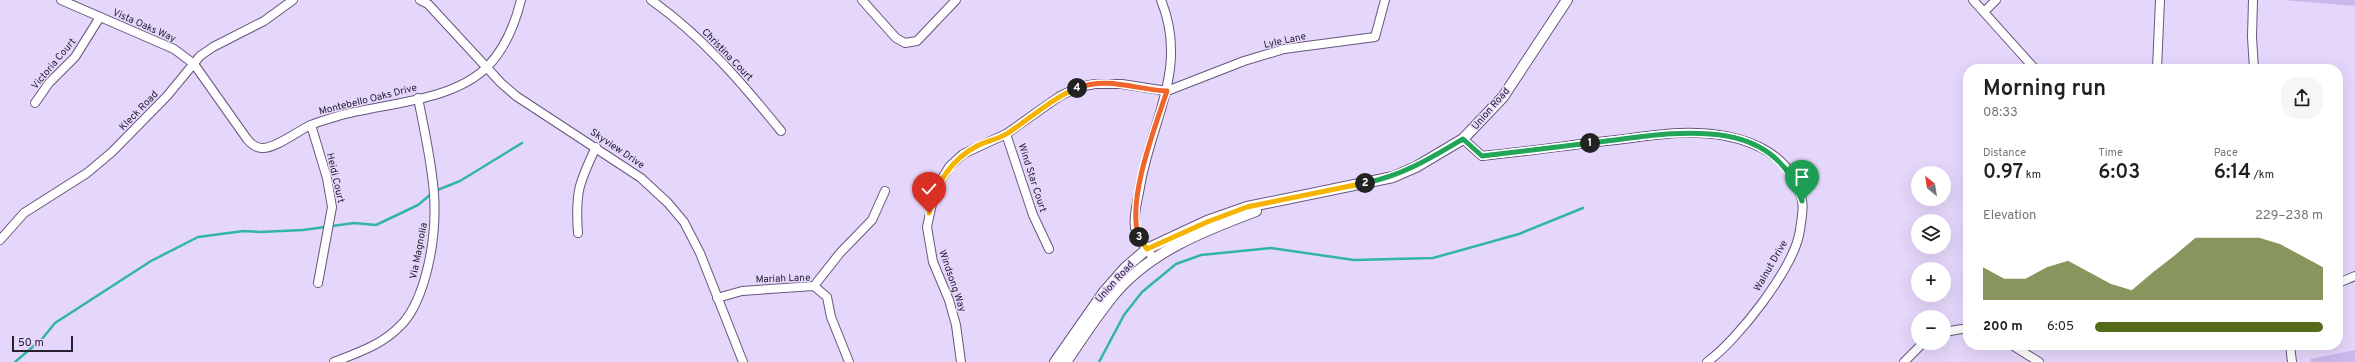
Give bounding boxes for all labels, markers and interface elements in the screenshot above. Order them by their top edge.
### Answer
street label: Vista Oaks Way [110,6,178,46]
street label: Christina Court [699,26,756,84]
street label: Lyle Lane [1263,30,1307,52]
street label: Victoria Court [29,36,79,92]
text: Morning run [1983,76,2106,103]
button: share [2281,77,2323,119]
pin: 4 [1067,78,1087,98]
text: 4 [1073,81,1081,95]
street label: Montebello Oaks Drive [318,82,418,118]
street label: Union Road [1469,85,1513,133]
street label: Kleck Road [117,88,161,134]
text: 08:33 [1983,105,2018,121]
street label: Skyview Drive [587,126,647,172]
pin: 1 [1580,133,1600,153]
text: 1 [1588,136,1592,150]
street label: Wind Star Court [1015,142,1049,214]
text: Distance [1983,146,2026,160]
text: Time [2098,146,2123,160]
text: Pace [2214,146,2238,160]
street label: Heidi Court [323,152,347,205]
pin [1785,160,1819,201]
text: 0.97 [1983,160,2023,186]
text: 6:03 [2098,160,2140,186]
text: 6:14 [2214,160,2251,186]
icon: arrive [1791,166,1813,188]
north arrow [1911,166,1951,206]
map controls [1911,166,1951,350]
text: km [2023,168,2041,182]
text: /km [2251,168,2274,182]
pin [912,172,946,213]
pin: 2 [1355,173,1375,193]
text: 2 [1362,176,1368,190]
icon: check [918,178,940,200]
text: Elevation [1983,208,2036,224]
text: 229–238 m [2255,208,2323,224]
button: layers [1911,214,1951,254]
street label: Via Magnolia [407,222,431,280]
pin: 3 [1129,227,1149,247]
text: 3 [1136,230,1142,244]
street label: Walnut Drive [1751,238,1791,294]
street label: Windsong Way [935,248,969,314]
street label: Union Road [1093,258,1137,306]
button: + [1911,262,1951,302]
street label: Mariah Lane [755,272,811,286]
button: − [1911,310,1951,350]
text: 200 m [1983,319,2023,335]
text: 6:05 [2047,319,2074,335]
scale bar [12,334,73,353]
text: 50 m [18,336,44,350]

